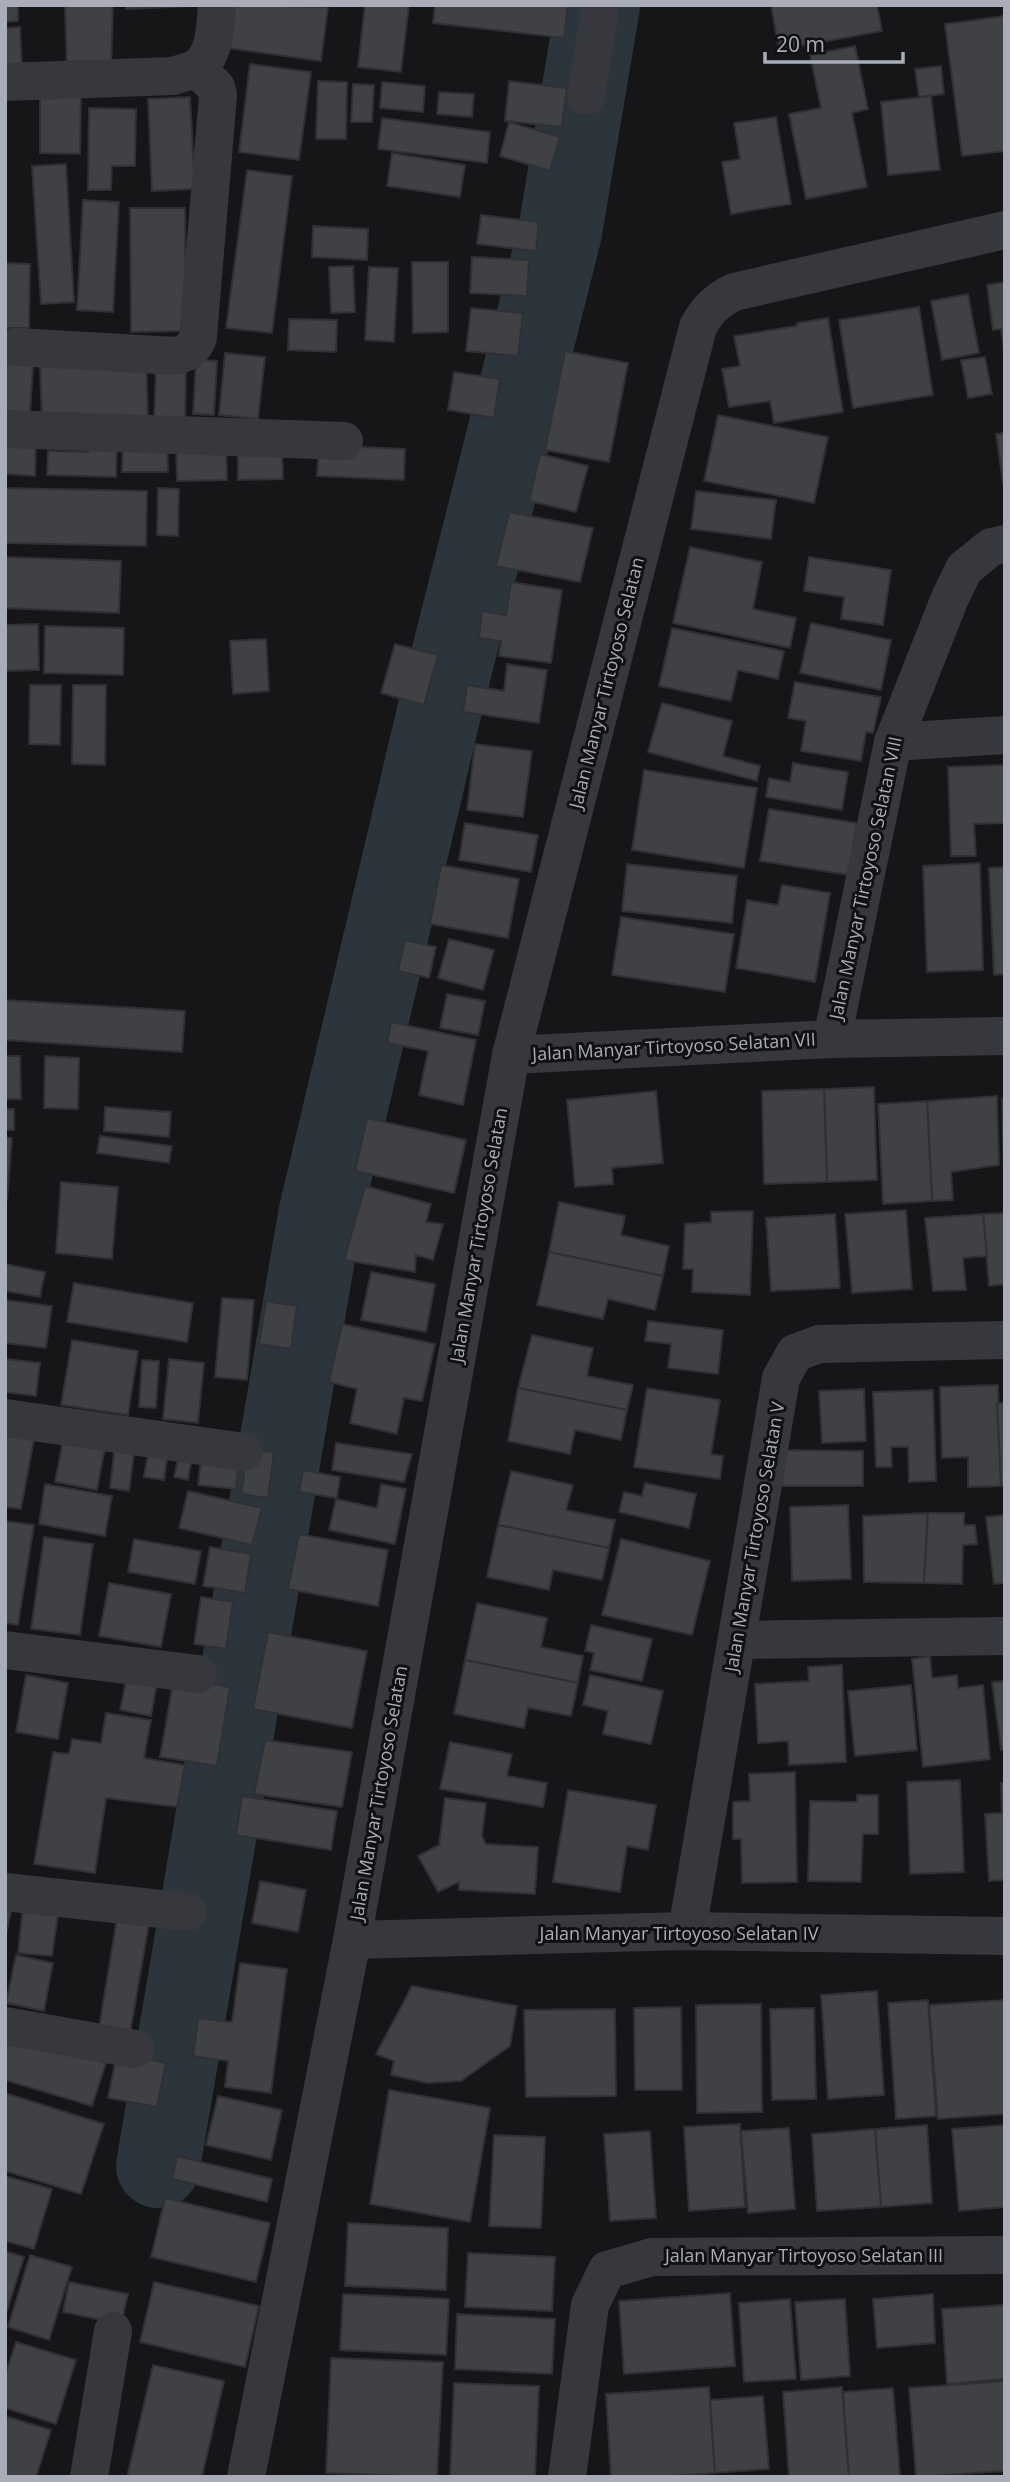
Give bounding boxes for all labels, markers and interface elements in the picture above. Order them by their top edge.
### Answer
scale bar [765,21,903,65]
text: 20 m [776,30,825,58]
street label: Jalan Manyar Tirtoyoso Selatan [563,555,649,813]
street label: Jalan Manyar Tirtoyoso Selatan VIII [823,734,907,1024]
street label: Jalan Manyar Tirtoyoso Selatan VII [530,1027,816,1066]
street label: Jalan Manyar Tirtoyoso Selatan [443,1106,512,1366]
street label: Jalan Manyar Tirtoyoso Selatan V [718,1400,790,1676]
street label: Jalan Manyar Tirtoyoso Selatan [343,1664,412,1924]
street label: Jalan Manyar Tirtoyoso Selatan IV [538,1921,819,1945]
street label: Jalan Manyar Tirtoyoso Selatan III [663,2243,943,2267]

